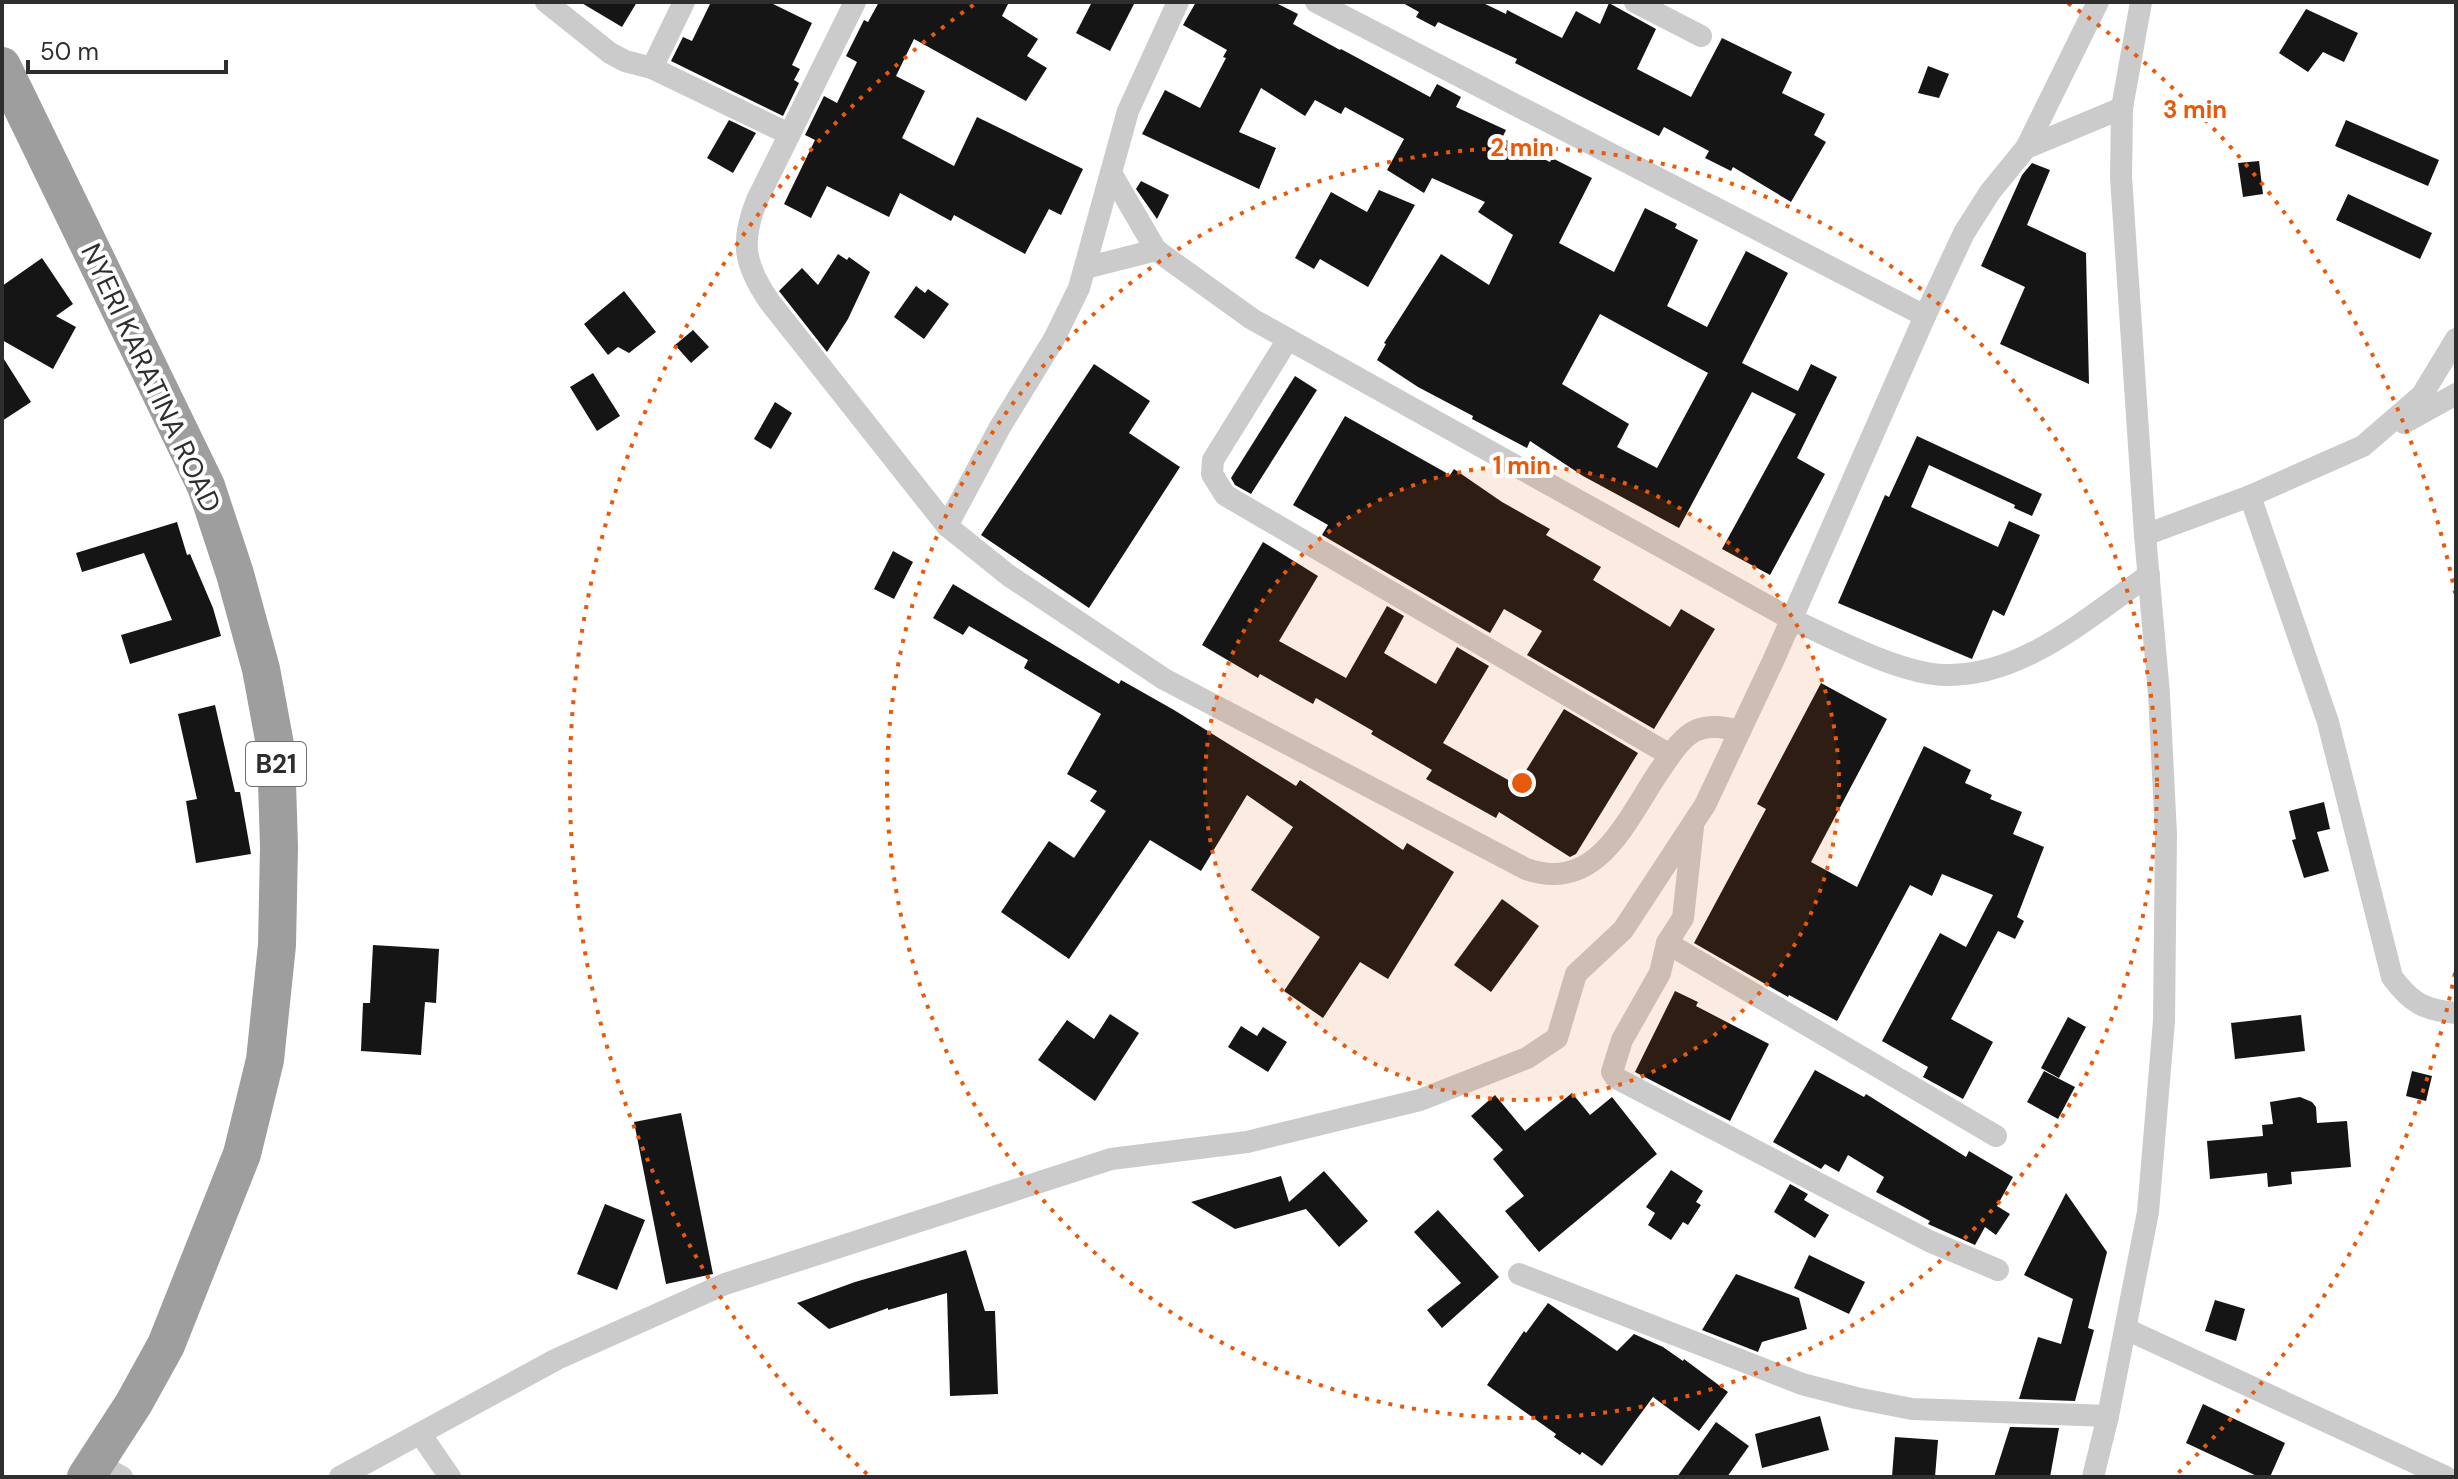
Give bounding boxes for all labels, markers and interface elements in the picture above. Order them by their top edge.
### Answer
scale bar [28,24,226,74]
text: 50 m [40,36,99,67]
text: 3 min [2163,94,2227,125]
text: 2 min [1490,132,1554,163]
street label: NYERI KARATINA ROAD [72,238,230,518]
text: 1 min [1493,450,1551,481]
road number: B21 [246,742,306,786]
centre of rings [1508,769,1536,797]

